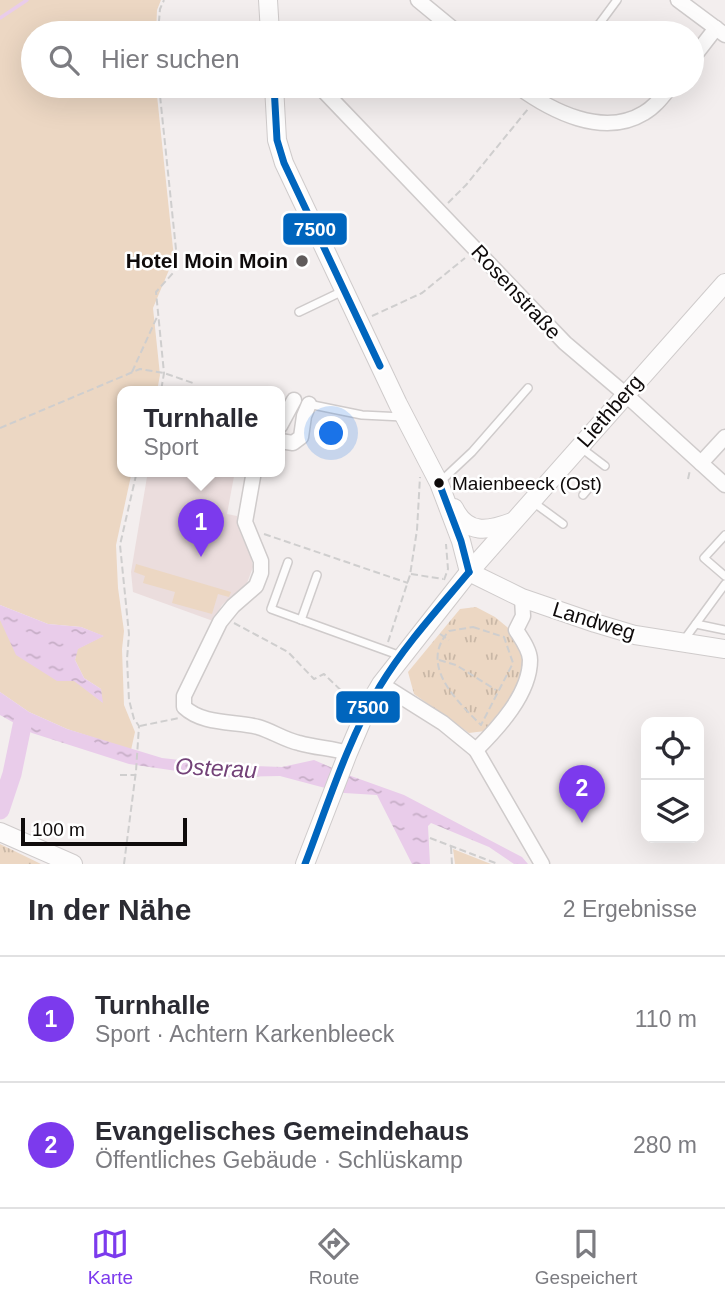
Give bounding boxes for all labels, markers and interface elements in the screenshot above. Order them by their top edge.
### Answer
search box [21,21,704,98]
icon: search [45,41,83,79]
text: Hier suchen [101,44,240,74]
line badge: 7500 [282,212,348,246]
text: 7500 [294,219,336,240]
street label: Rosenstraße [467,240,566,343]
place label: Hotel Moin Moin [126,249,288,272]
marker: Hotel Moin Moin [294,253,310,269]
street label: Liethberg [572,370,647,451]
popup [117,386,285,477]
text: Turnhalle [143,403,259,433]
your location [314,416,348,450]
text: Sport [143,434,198,460]
place label: Maienbeeck (Ost) [452,473,602,494]
marker: Maienbeeck (Ost) [432,476,446,490]
pin: 1 [178,499,224,557]
street label: Landweg [550,597,638,644]
line badge: 7500 [335,690,401,724]
text: 7500 [347,697,389,718]
map controls [641,717,704,843]
button: locate [641,717,704,780]
water label: Osterau [174,753,258,783]
pin: 2 [559,765,605,823]
button: layers [641,780,704,843]
scale bar [21,815,187,847]
text: 100 m [32,819,85,840]
text: In der Nähe [28,893,191,926]
text: 2 Ergebnisse [563,896,697,922]
text: Turnhalle [95,990,210,1020]
text: 1 [45,1006,57,1032]
text: 110 m [635,1006,697,1032]
text: Sport · Achtern Karkenbleeck [95,1021,394,1047]
text: Evangelisches Gemeindehaus [95,1116,469,1146]
text: 2 [45,1132,57,1158]
text: 280 m [633,1132,697,1158]
text: Öffentliches Gebäude · Schlüskamp [95,1147,463,1173]
tab: Karte [88,1225,133,1289]
tab: Route [309,1225,359,1289]
tab: Gespeichert [535,1225,637,1289]

